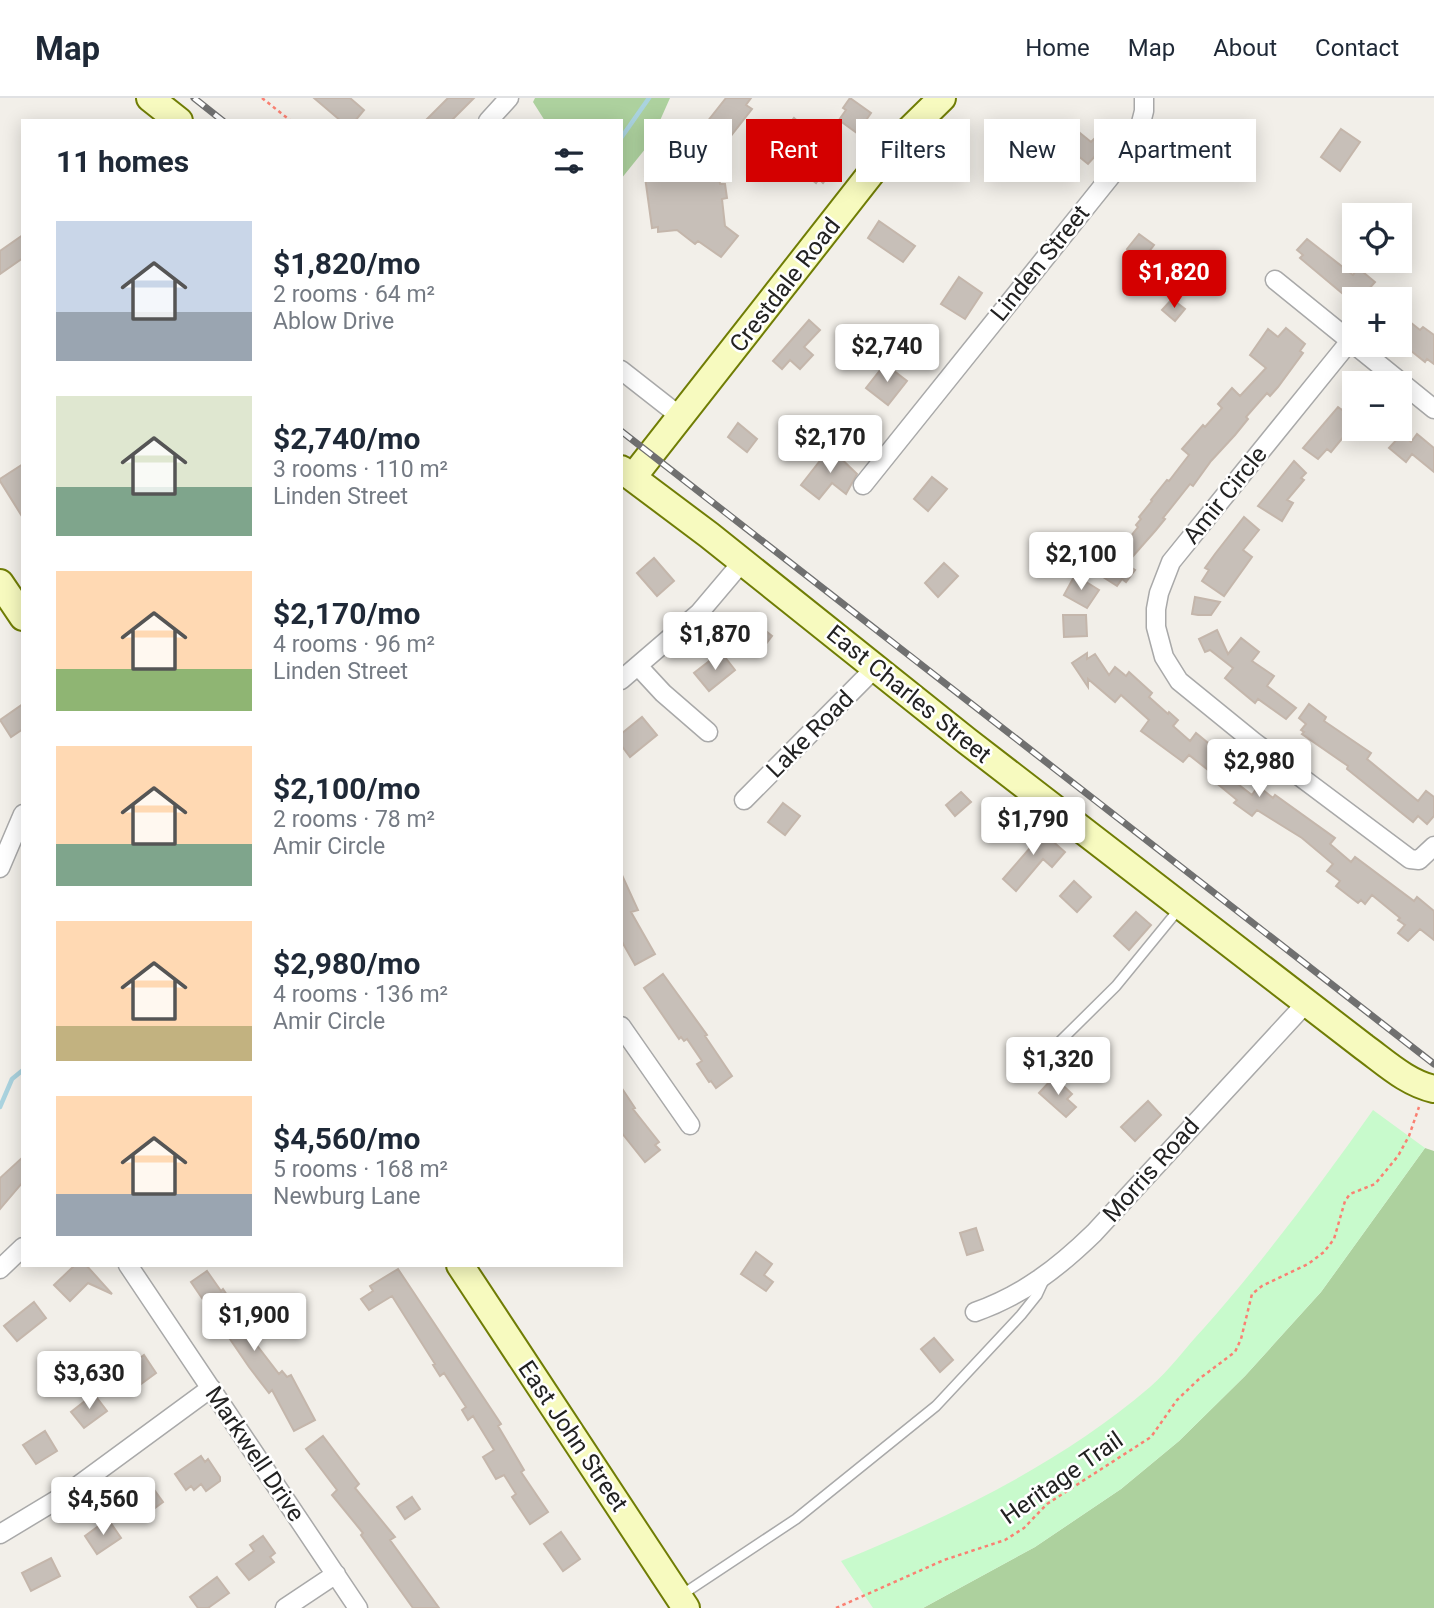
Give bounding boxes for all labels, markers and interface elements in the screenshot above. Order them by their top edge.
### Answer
text: Map [35,29,100,68]
text: Home [1025,34,1090,62]
text: Map [1128,34,1175,62]
text: About [1213,34,1277,62]
text: Contact [1315,34,1399,62]
chip: Buy [644,119,732,182]
chip: Rent [746,119,842,182]
chip: Filters [856,119,970,182]
chip: New [984,119,1080,182]
chip: Apartment [1094,119,1256,182]
icon: filters [550,142,588,180]
text: 11 homes [56,144,189,179]
street label: Linden Street [985,199,1095,327]
map controls [1342,203,1412,441]
button: locate [1342,203,1412,273]
street label: Crestdale Road [724,212,846,358]
text: $1,820/mo [273,246,421,281]
icon: home [112,249,196,333]
pin: $1,820 [1117,250,1231,310]
text: $1,820 [1138,259,1210,286]
text: 2 rooms · 64 m² [273,281,435,308]
button: + [1342,287,1412,357]
text: Ablow Drive [273,308,394,335]
pin: $2,740 [830,324,944,384]
text: $2,740 [851,333,923,360]
button: − [1342,371,1412,441]
pin: $2,170 [773,416,887,475]
text: $2,740/mo [273,421,421,456]
icon: home [112,424,196,508]
text: $2,170 [794,424,866,451]
street label: Amir Circle [1177,441,1273,549]
text: 3 rooms · 110 m² [273,456,448,483]
text: Linden Street [273,483,408,510]
pin: $2,100 [1024,532,1138,592]
text: $2,100 [1045,541,1117,568]
text: $2,170/mo [273,596,421,631]
icon: home [112,599,196,683]
pin: $1,870 [658,612,772,672]
street label: East Charles Street [821,619,997,769]
text: $1,870 [679,621,751,648]
text: 4 rooms · 96 m² [273,631,435,658]
text: Linden Street [273,658,408,685]
street label: Lake Road [761,685,859,783]
pin: $2,980 [1202,740,1316,799]
text: $2,980 [1223,748,1295,775]
text: $2,100/mo [273,771,421,806]
icon: home [112,774,196,858]
pin: $1,790 [976,798,1090,857]
text: 2 rooms · 78 m² [273,806,435,833]
text: $1,790 [997,806,1069,833]
text: Amir Circle [273,833,385,860]
text: $2,980/mo [273,946,421,981]
icon: home [112,949,196,1033]
text: 4 rooms · 136 m² [273,981,448,1008]
text: Amir Circle [273,1008,385,1035]
pin: $1,320 [1001,1038,1115,1097]
text: $1,320 [1022,1046,1094,1073]
street label: Morris Road [1097,1112,1205,1228]
text: $4,560/mo [273,1121,421,1156]
icon: home [112,1124,196,1208]
text: 5 rooms · 168 m² [273,1156,448,1183]
text: Newburg Lane [273,1183,420,1210]
pin: $1,900 [197,1294,311,1353]
text: $1,900 [218,1302,290,1329]
pin: $3,630 [32,1352,146,1411]
street label: East John Street [512,1355,634,1517]
text: $3,630 [53,1360,125,1387]
street label: Markwell Drive [200,1381,310,1527]
street label: Heritage Trail [996,1426,1128,1530]
pin: $4,560 [46,1478,160,1537]
text: $4,560 [67,1486,139,1513]

